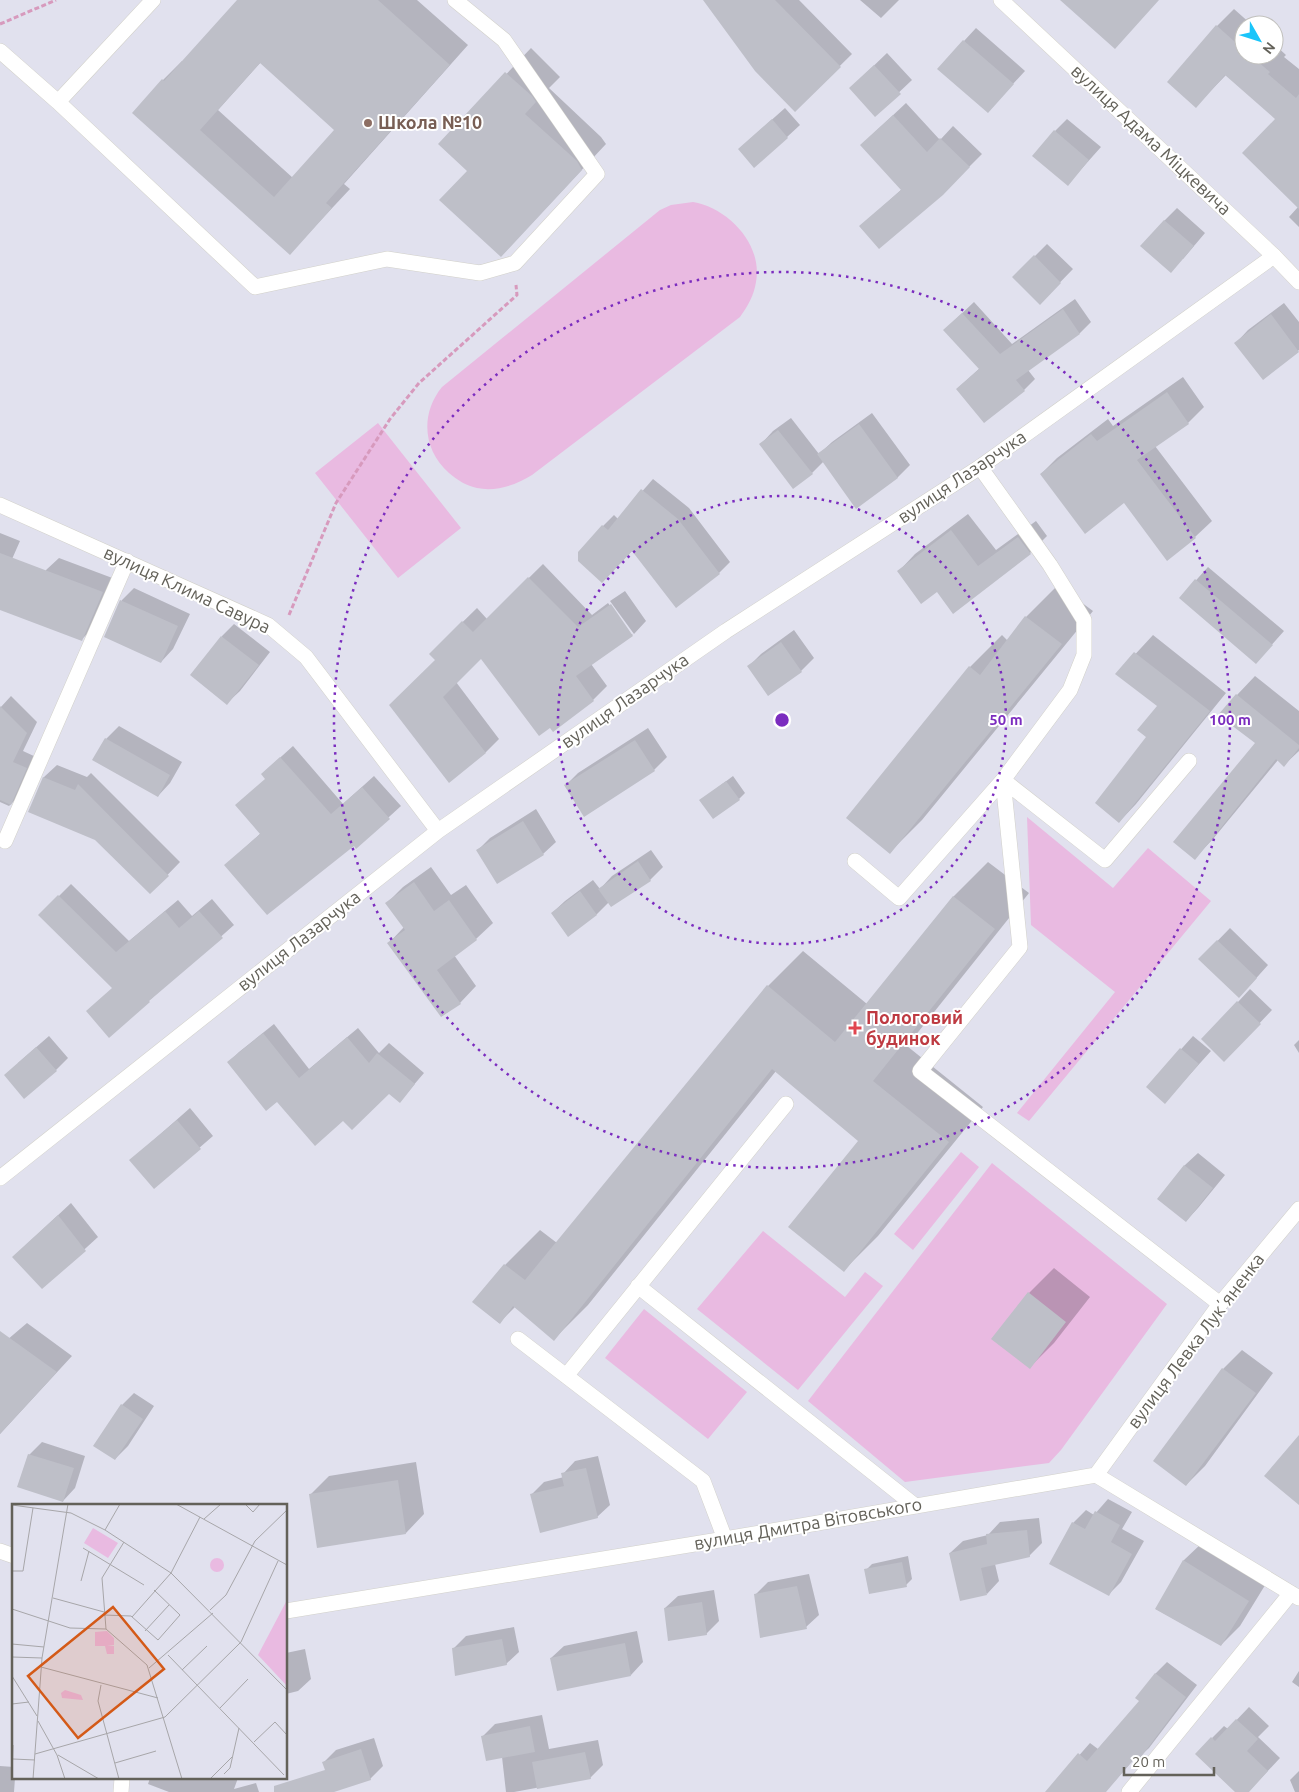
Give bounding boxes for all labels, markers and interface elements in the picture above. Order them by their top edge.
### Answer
north arrow [1234,15,1284,65]
text: N [1260,39,1279,57]
street label: вулиця Адама Міцкевича [1068,60,1236,218]
place label: Школа №10 [378,112,482,132]
marker: Школа №10 [362,117,374,129]
street label: вулиця Лазарчука [893,426,1029,527]
street label: вулиця Клима Савура [101,542,274,637]
street label: вулиця Лазарчука [557,649,692,752]
centre of rings [773,711,791,729]
text: 50 m [989,711,1023,728]
text: 100 m [1209,711,1251,728]
street label: вулиця Лазарчука [233,886,364,994]
place label: Пологовий будинок [866,1007,963,1048]
marker: Пологовий будинок [848,1021,862,1035]
street label: вулиця Левка Лукʼяненка [1123,1249,1268,1432]
street label: вулиця Дмитра Вітовського [692,1493,923,1553]
inset map [12,1504,288,1780]
scale bar [1124,1744,1214,1776]
text: 20 m [1132,1753,1165,1770]

